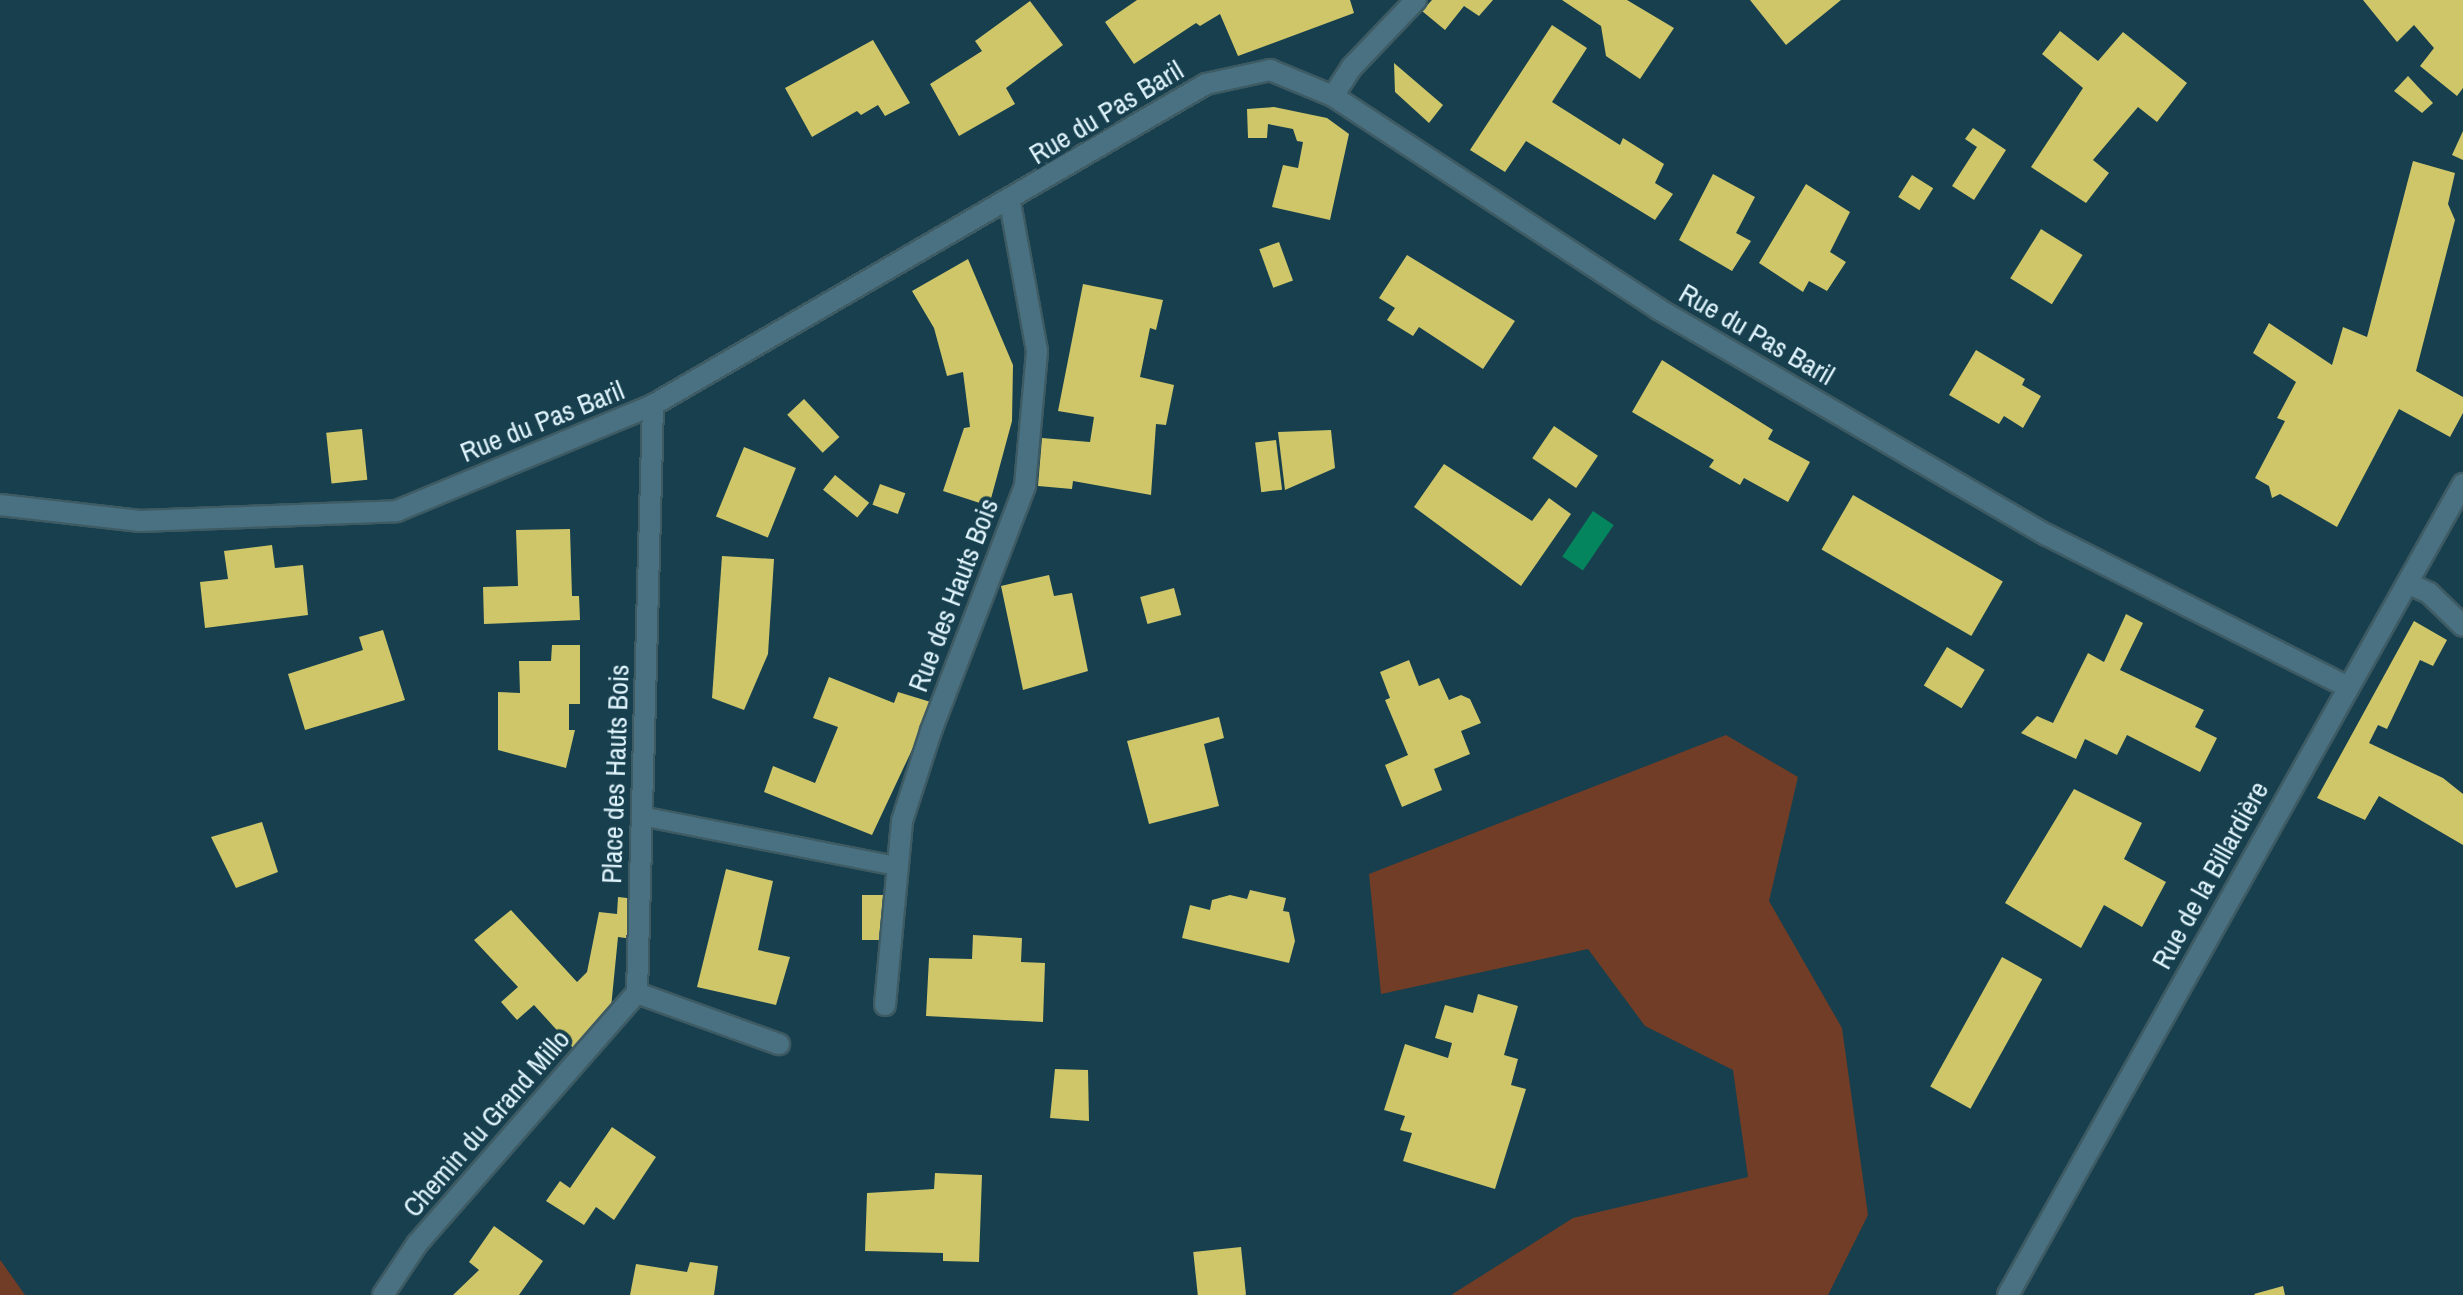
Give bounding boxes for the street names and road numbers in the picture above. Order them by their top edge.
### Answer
street label: Rue du Pas Baril [1023,53,1189,171]
street label: Rue du Pas Baril [1673,276,1841,392]
street label: Rue du Pas Baril [455,373,629,469]
street label: Rue des Hauts Bois [901,494,1005,696]
street label: Place des Hauts Bois [594,664,636,884]
street label: Rue de la Billardière [2145,775,2275,975]
street label: Chemin du Grand Millo [395,1022,577,1224]

